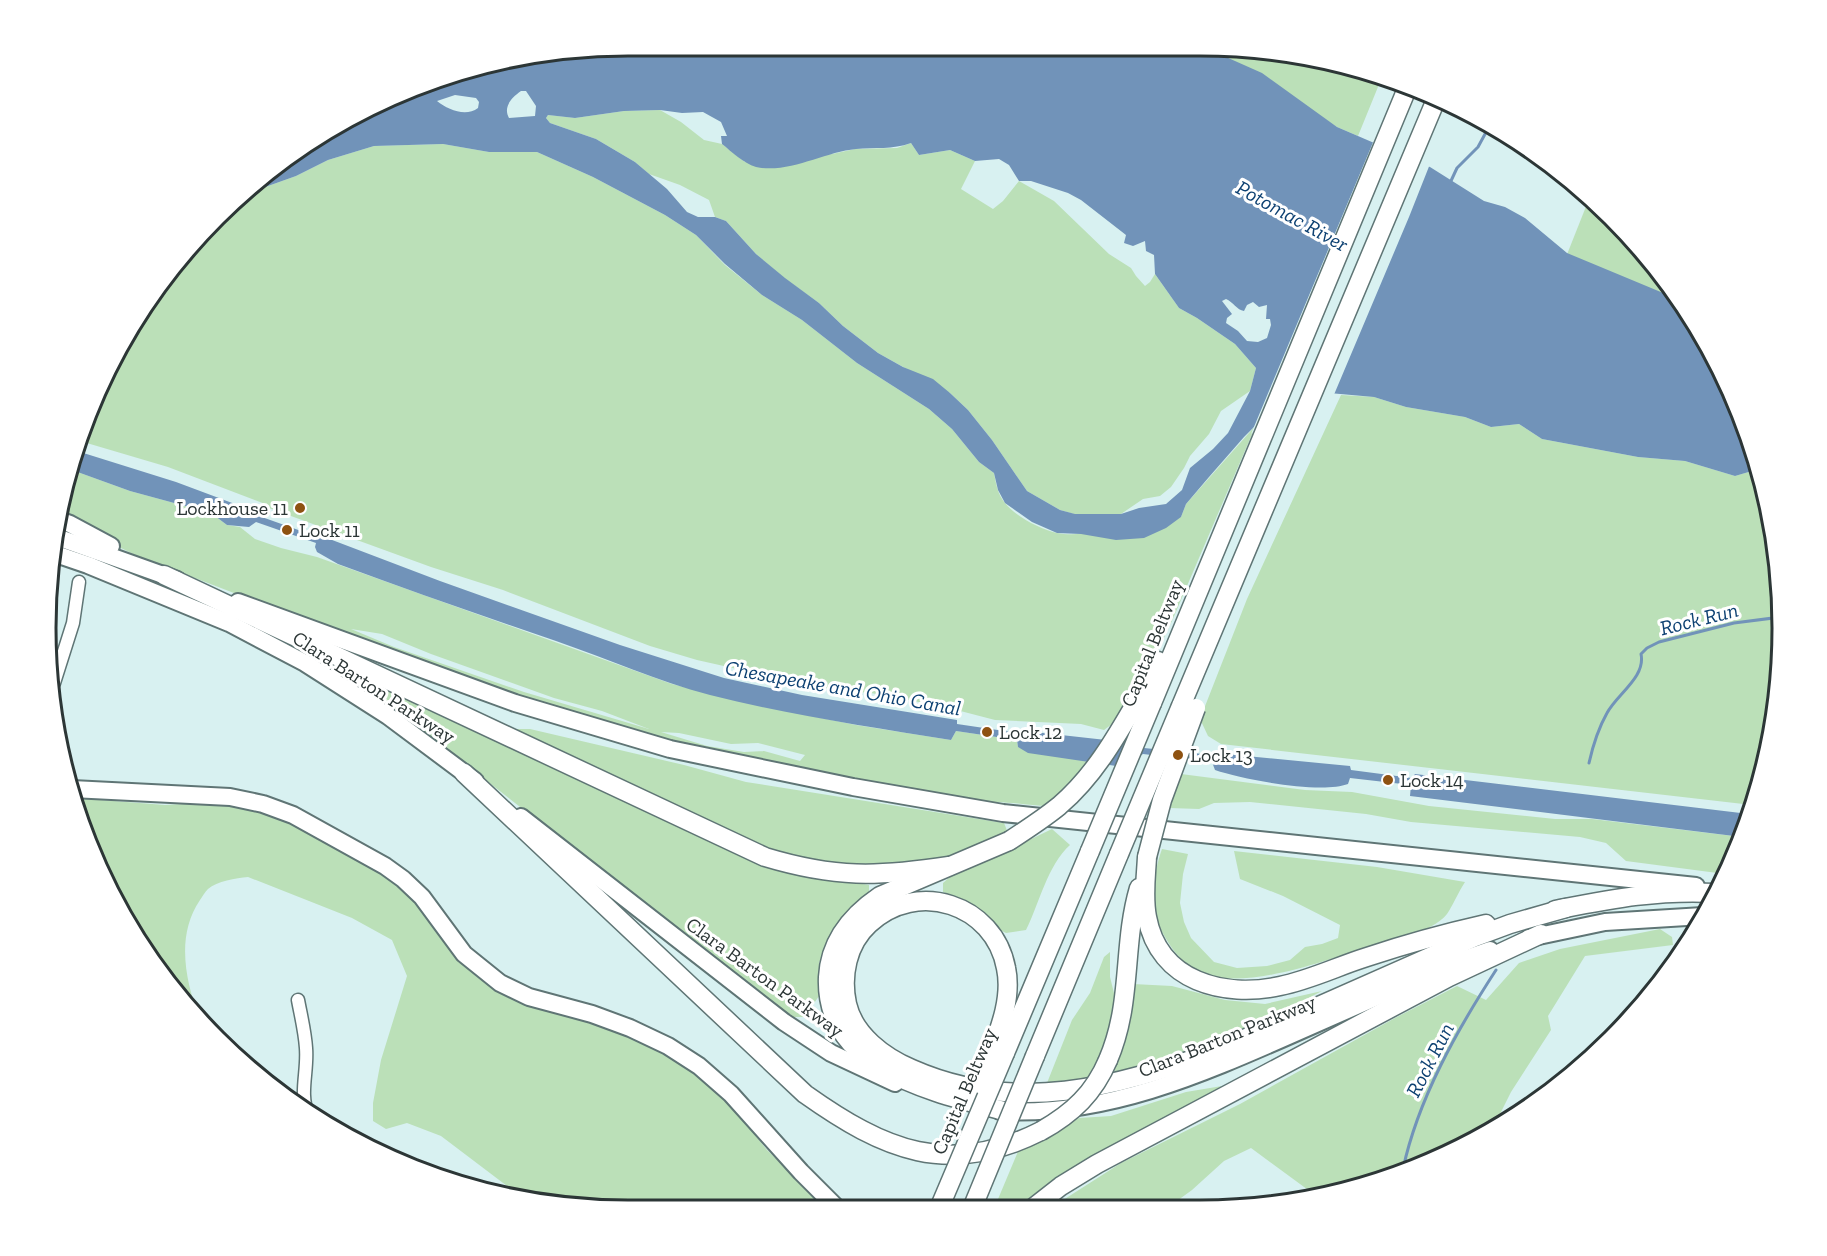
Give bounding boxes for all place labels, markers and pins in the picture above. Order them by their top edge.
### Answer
place label: Lockhouse 11 [176,496,288,520]
marker: Lockhouse 11 [293,501,307,515]
place label: Lock 11 [299,518,360,542]
marker: Lock 11 [280,523,294,537]
place label: Lock 12 [999,720,1062,744]
marker: Lock 12 [980,725,994,739]
place label: Lock 13 [1190,743,1253,767]
marker: Lock 13 [1171,748,1185,762]
place label: Lock 14 [1400,768,1464,792]
marker: Lock 14 [1381,773,1395,787]

